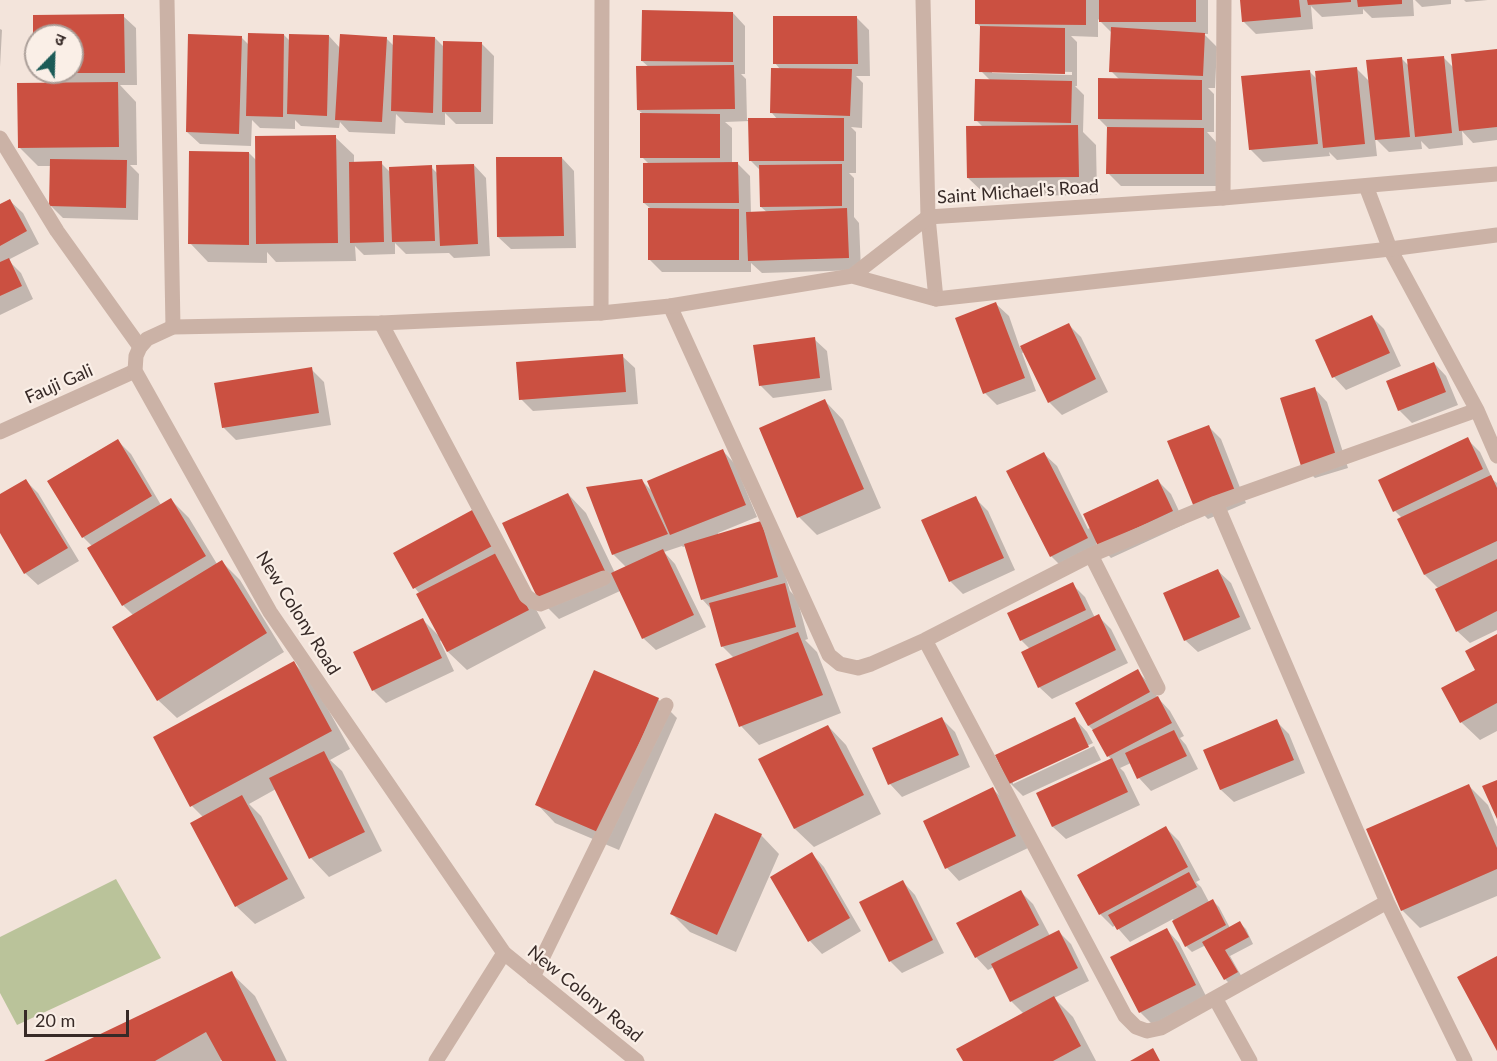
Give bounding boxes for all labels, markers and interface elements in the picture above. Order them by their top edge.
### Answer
north arrow [24,24,84,84]
text: उ [52,28,68,49]
street label: Saint Michael's Road [936,176,1100,208]
street label: Fauji Gali [22,360,96,408]
street label: New Colony Road [251,547,345,679]
street label: New Colony Road [523,941,647,1047]
scale bar [27,998,132,1036]
text: 20 m [35,1009,75,1031]

